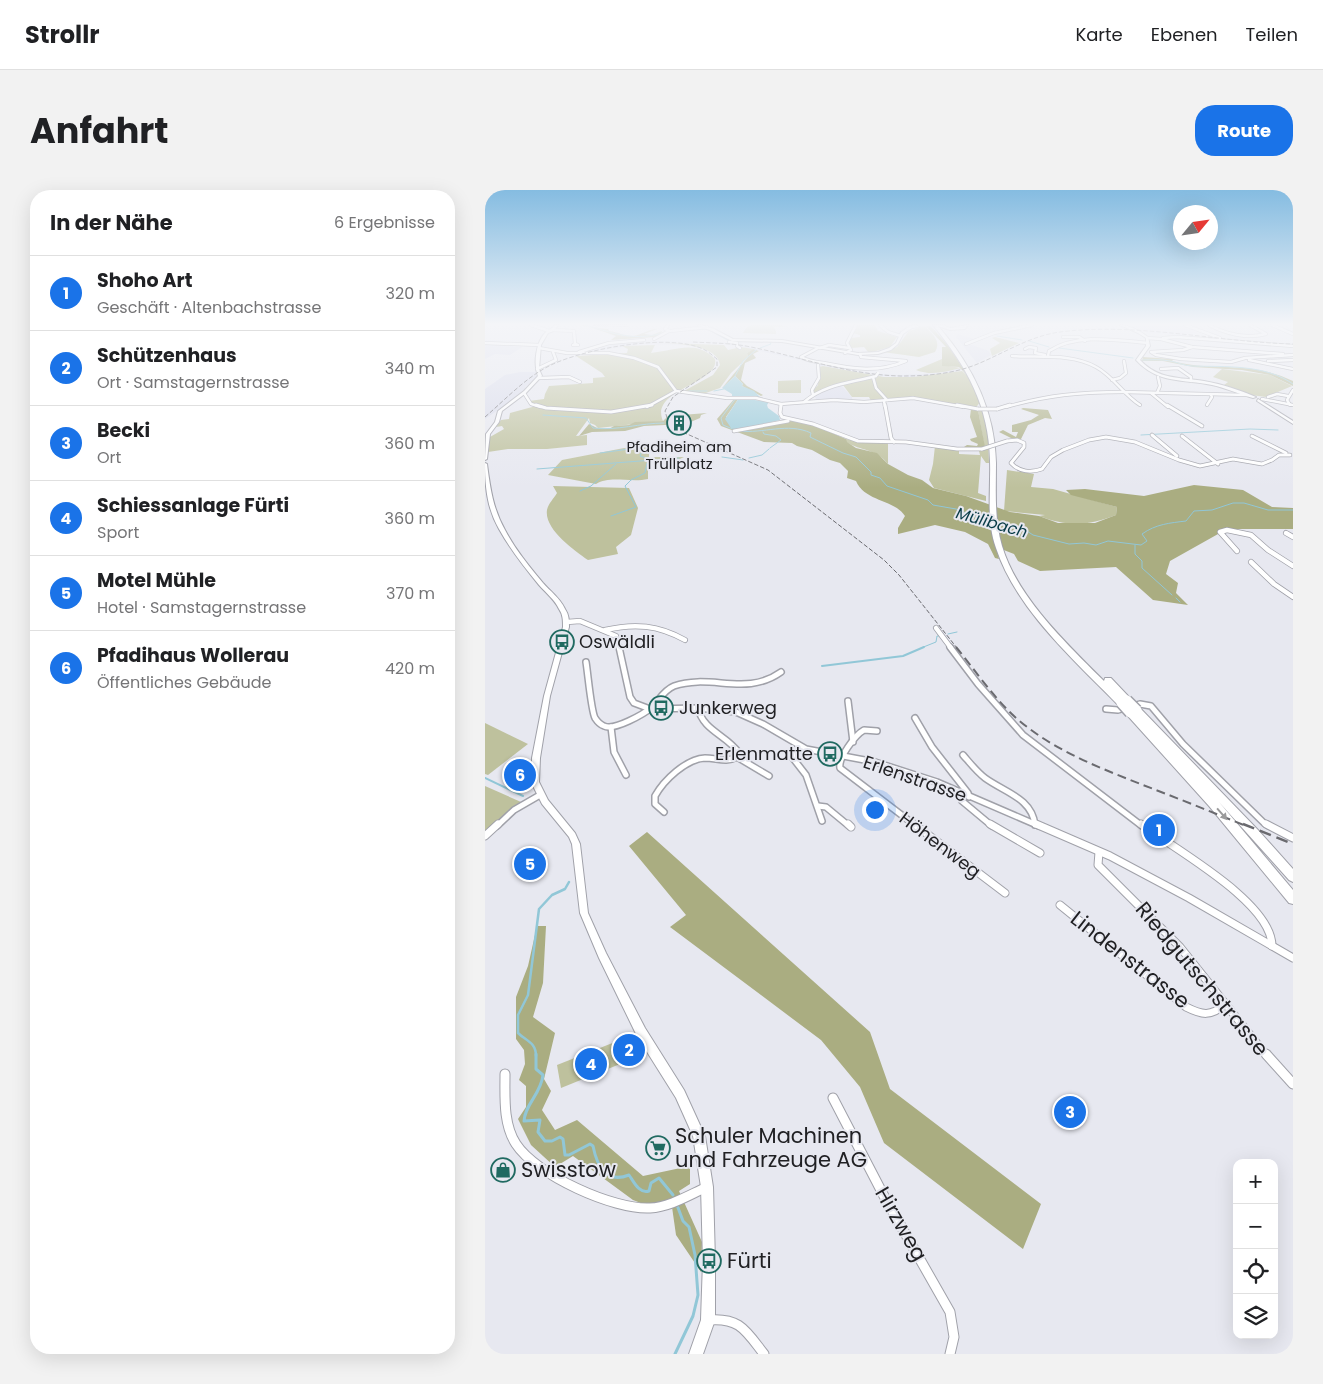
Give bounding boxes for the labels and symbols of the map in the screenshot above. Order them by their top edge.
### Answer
north arrow [1173,205,1218,250]
building icon: Pfadiheim am Trüllplatz [666,410,692,436]
place label: Pfadiheim am Trüllplatz [626,436,732,474]
water label: Mülibach [953,501,1030,544]
bus stop icon: Oswäldli [549,629,575,655]
place label: Oswäldli [579,629,655,654]
bus stop icon: Junkerweg [648,695,674,721]
place label: Junkerweg [679,695,777,720]
place label: Erlenmatte [715,741,813,766]
bus stop icon: Erlenmatte [817,741,843,767]
street label: Erlenstrasse [860,749,970,808]
pin: 6 [504,756,536,794]
your location [862,797,888,823]
street label: Höhenweg [894,806,986,884]
one-way arrow [1217,807,1228,820]
pin: 1 [1143,811,1175,849]
pin: 5 [514,845,546,883]
street label: Riedgutschstrasse [1129,895,1276,1062]
street label: Lindenstrasse [1065,904,1196,1015]
pin: 2 [613,1031,645,1069]
pin: 4 [575,1045,607,1083]
pin: 3 [1054,1093,1086,1131]
place label: Schuler Machinen und Fahrzeuge AG [675,1121,867,1174]
supermarket icon: Schuler Machinen und Fahrzeuge AG [645,1135,671,1161]
place label: Swisstow [521,1155,616,1184]
shop icon: Swisstow [490,1157,516,1183]
street label: Hirzweg [868,1181,934,1266]
place label: Fürti [727,1246,772,1275]
bus stop icon: Fürti [696,1248,722,1274]

